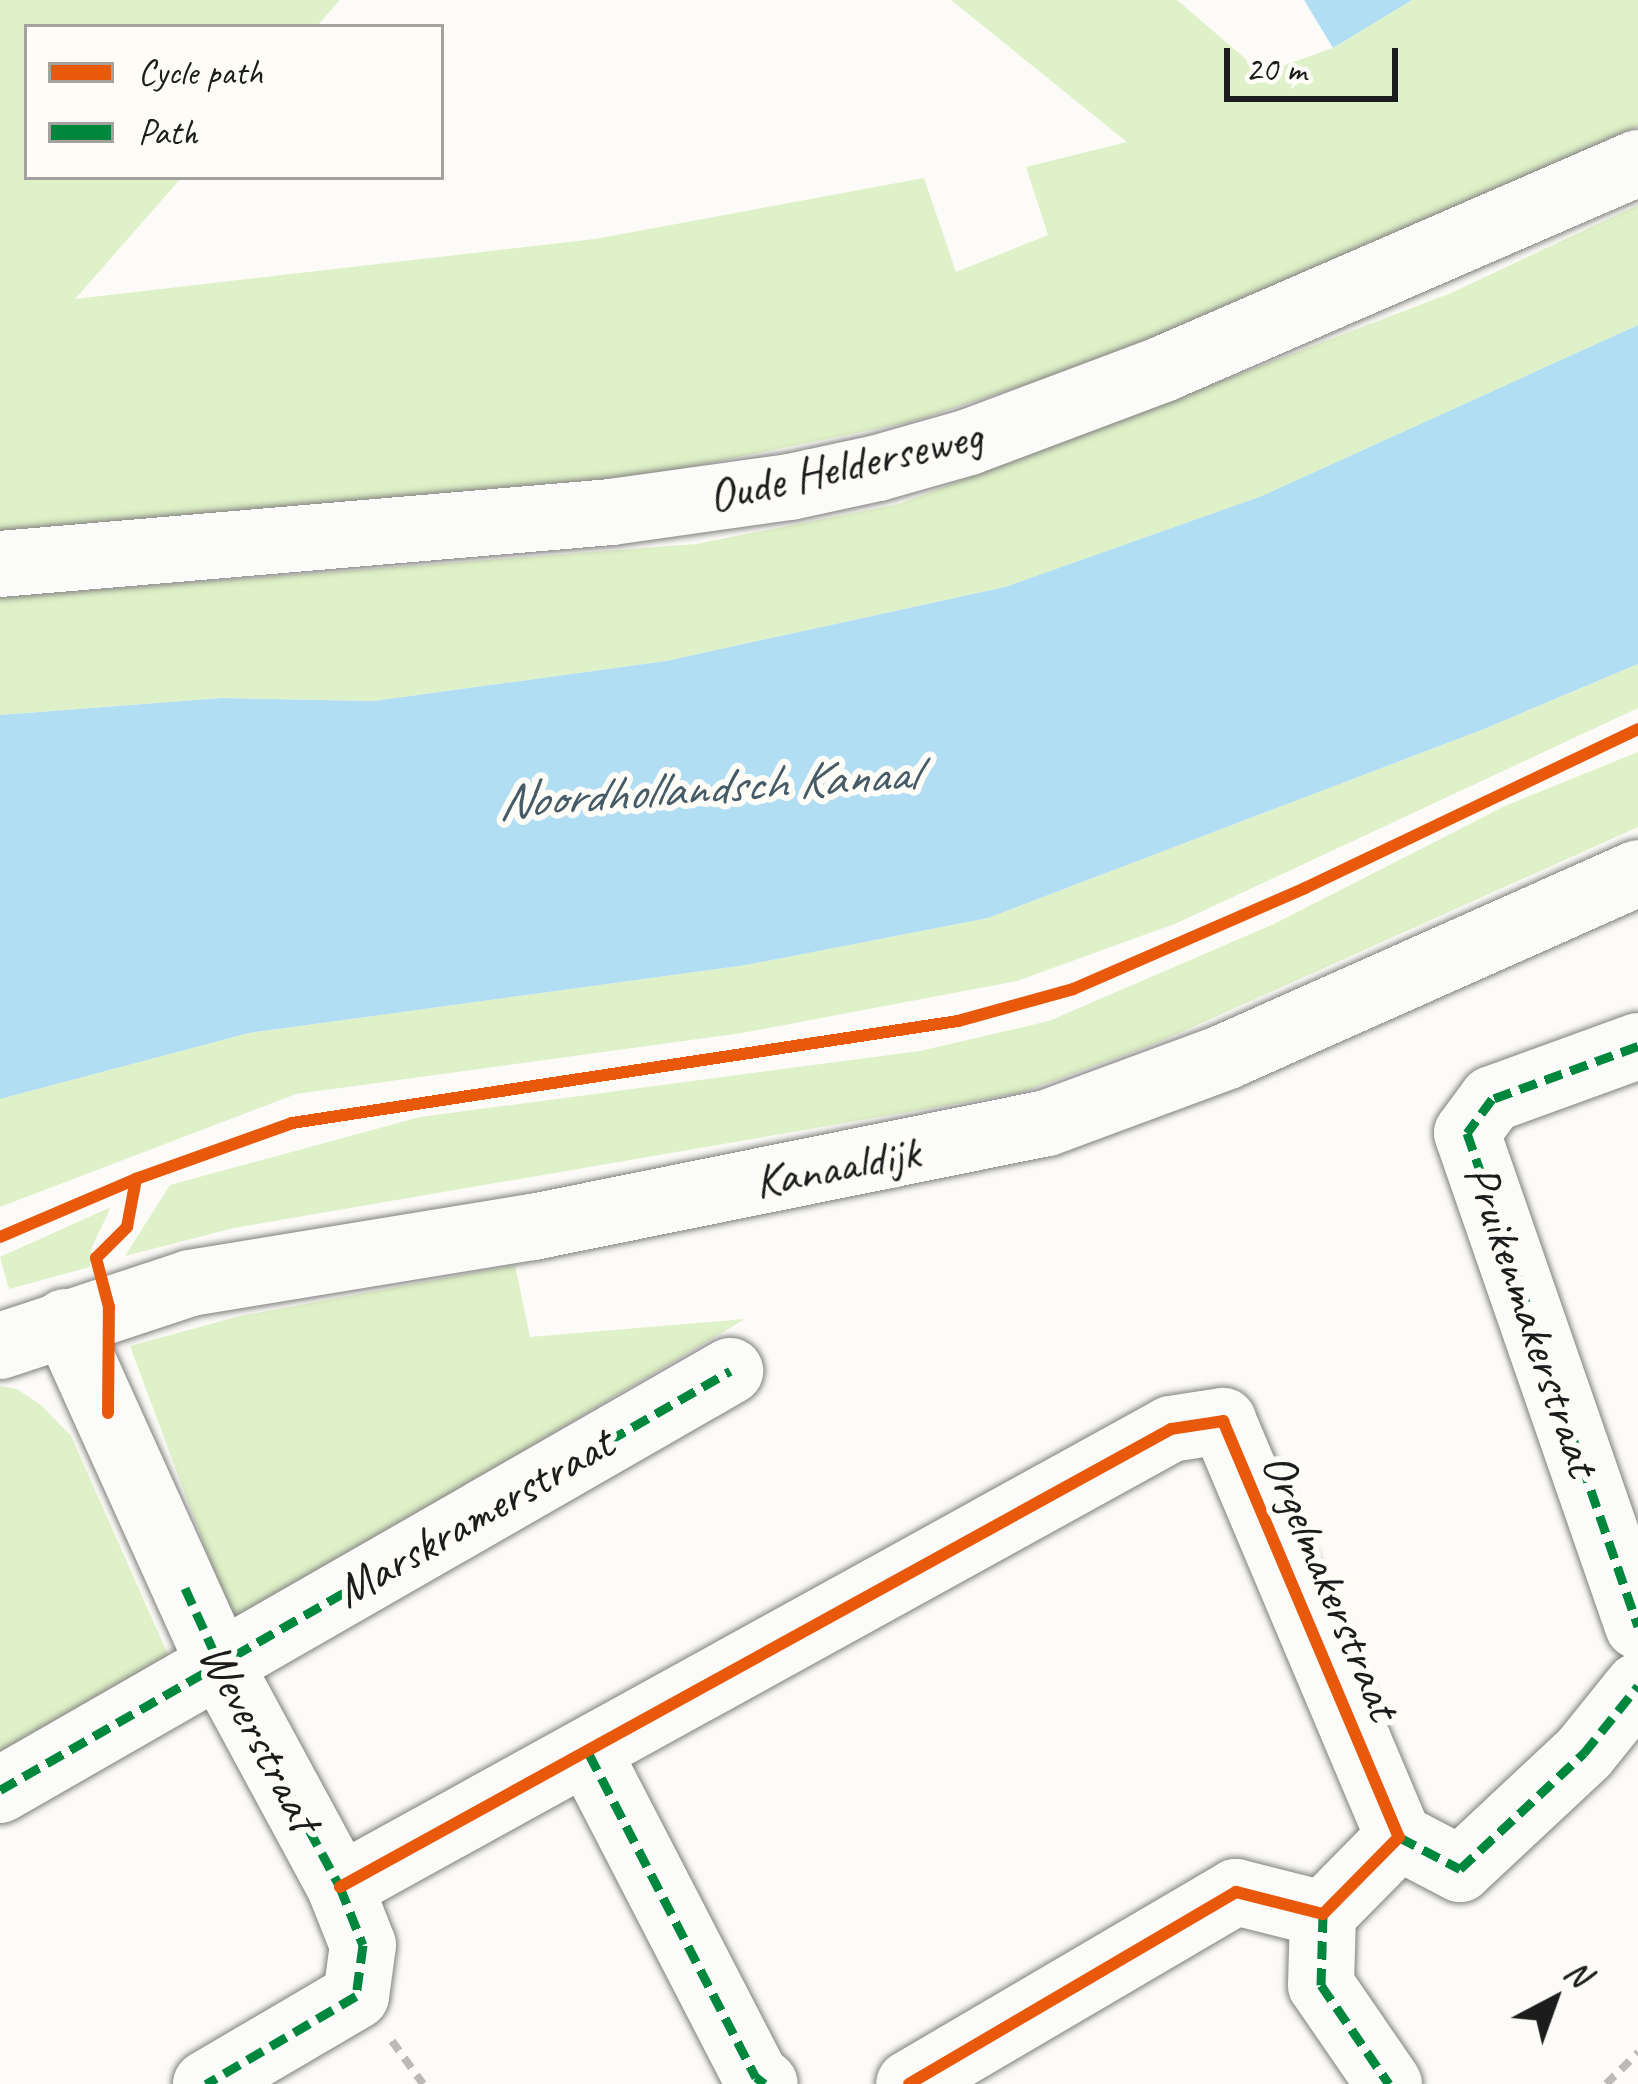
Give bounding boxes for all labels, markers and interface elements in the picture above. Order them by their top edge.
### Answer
legend [24,24,444,180]
scale bar [1230,24,1404,98]
text: 20 m [1245,46,1306,92]
text: Cycle path [138,49,263,95]
text: Path [138,109,197,155]
street label: Oude Helderseweg [702,406,988,526]
water label: Noordhollandsch Kanaal [496,742,918,832]
street label: Kanaaldijk [750,1123,924,1211]
street label: Pruikenmakerstraat [1452,1157,1612,1483]
street label: Marskramerstraat [325,1414,623,1620]
street label: Orgelmakerstraat [1249,1444,1413,1728]
street label: Weverstraat [186,1633,334,1841]
north arrow [1494,1940,1614,2060]
text: N [1556,1950,1599,1995]

